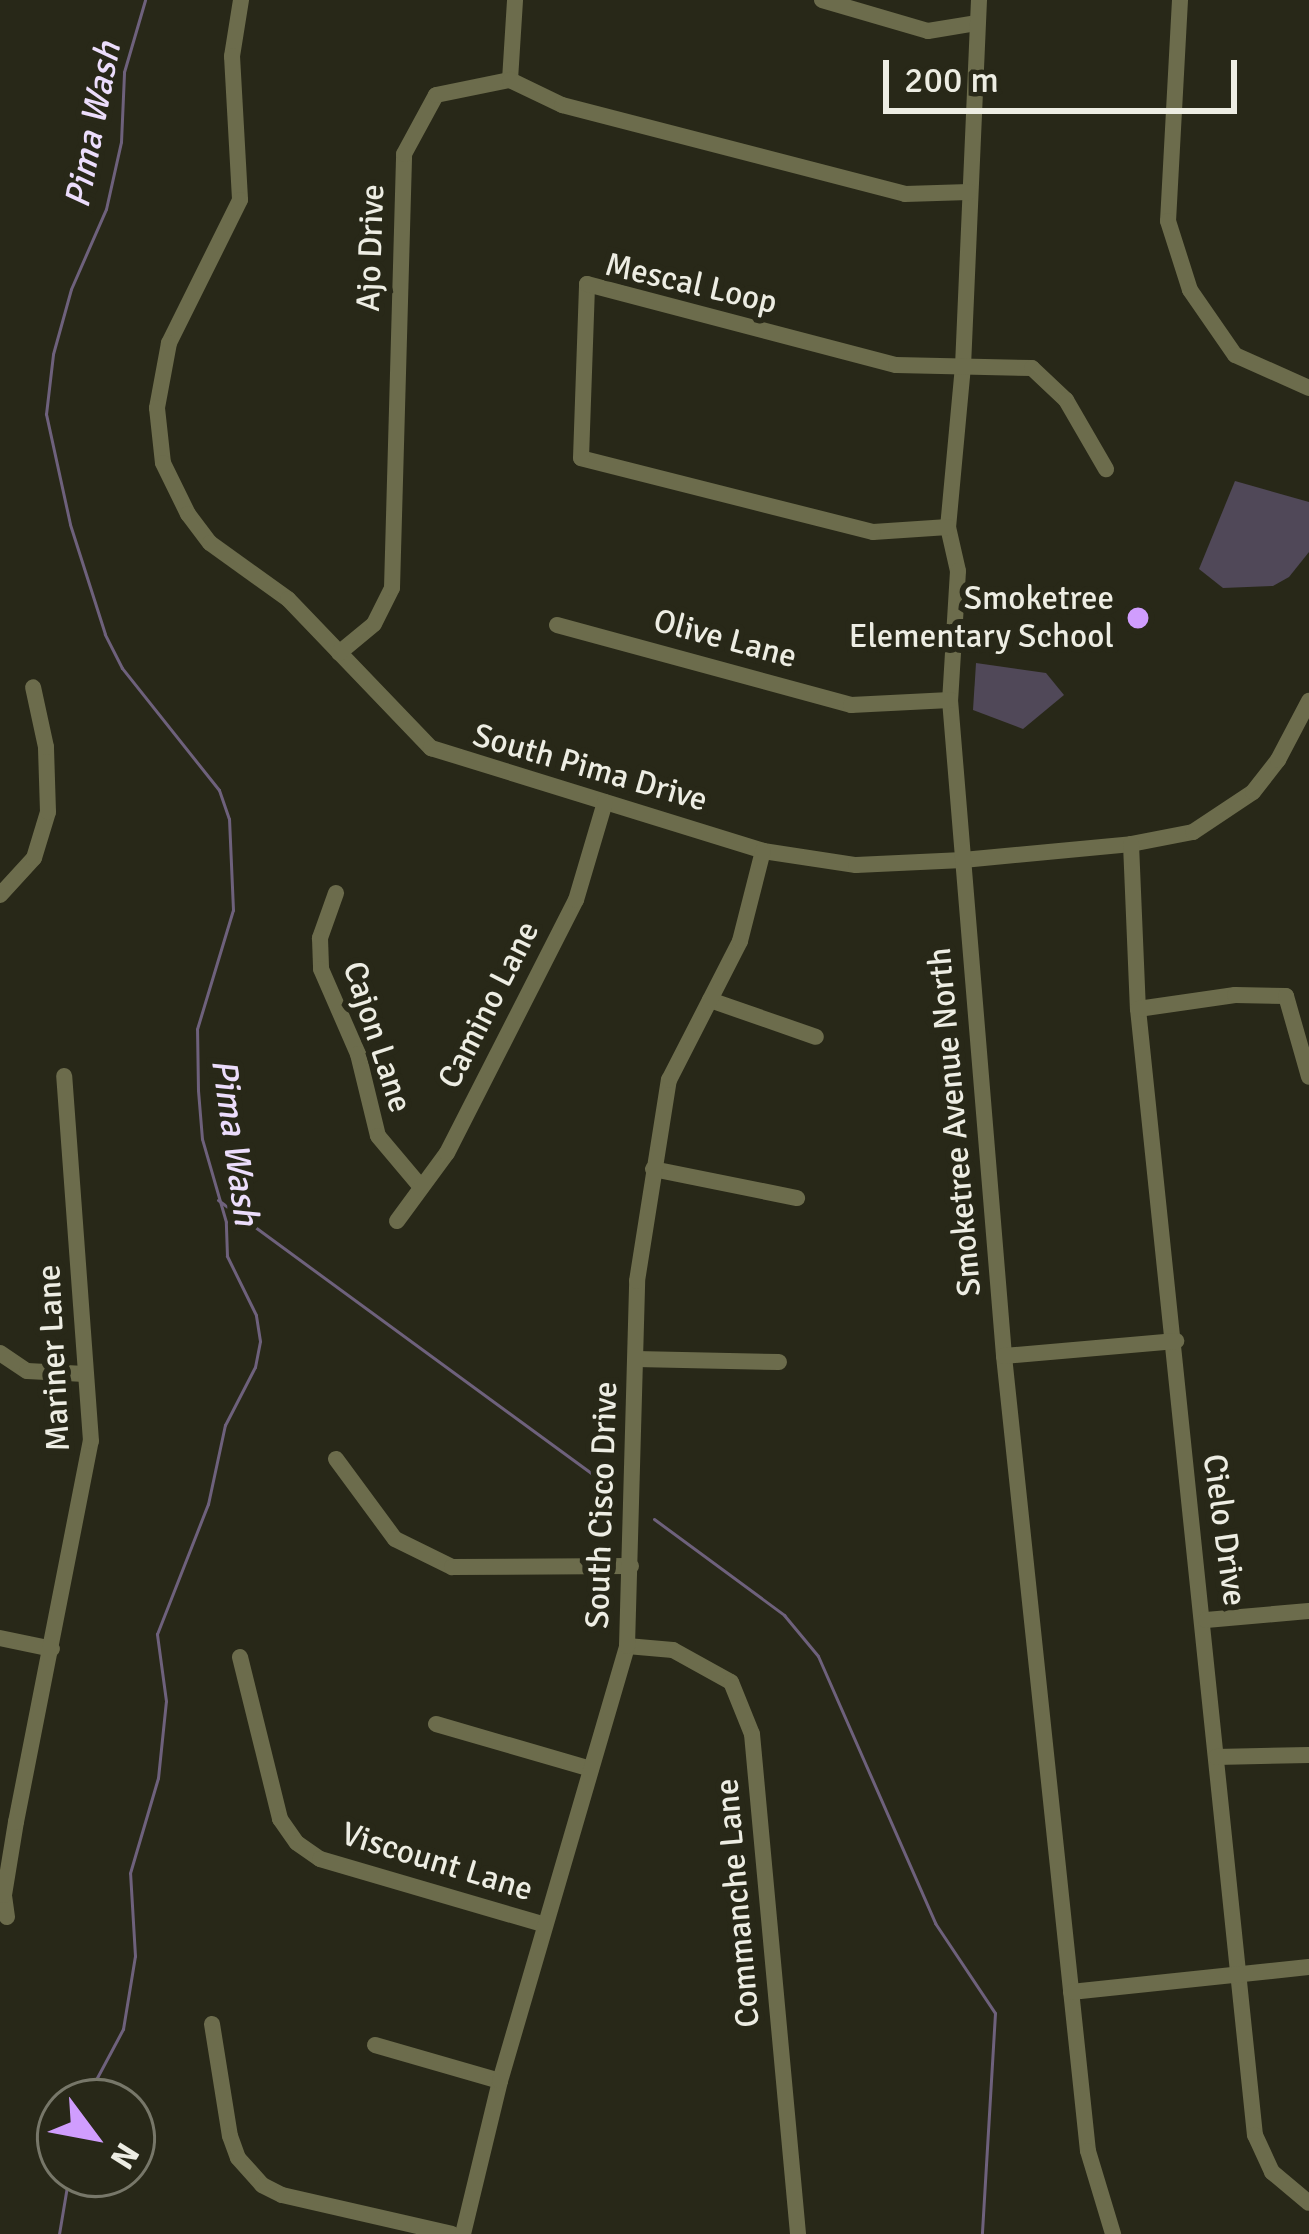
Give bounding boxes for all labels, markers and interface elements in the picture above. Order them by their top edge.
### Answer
scale bar [889,36,1243,110]
water label: Pima Wash [56,38,130,212]
text: 200 m [904,58,999,103]
street label: Ajo Drive [349,184,393,312]
street label: Mescal Loop [601,245,781,323]
place label: Smoketree Elementary School [849,579,1114,657]
street label: Olive Lane [649,601,801,677]
marker: Smoketree Elementary School [1125,605,1151,631]
street label: South Pima Drive [468,716,712,820]
street label: Camino Lane [430,915,548,1095]
street label: Smoketree Avenue North [920,946,990,1298]
street label: Cajon Lane [334,957,420,1117]
water label: Pima Wash [202,1056,268,1228]
street label: Mariner Lane [29,1264,79,1452]
street label: South Cisco Drive [578,1381,626,1629]
street label: Cielo Drive [1194,1452,1254,1608]
street label: Commanche Lane [707,1777,769,2029]
street label: Viscount Lane [337,1814,537,1910]
north arrow [36,2078,156,2198]
text: N [101,2135,148,2176]

